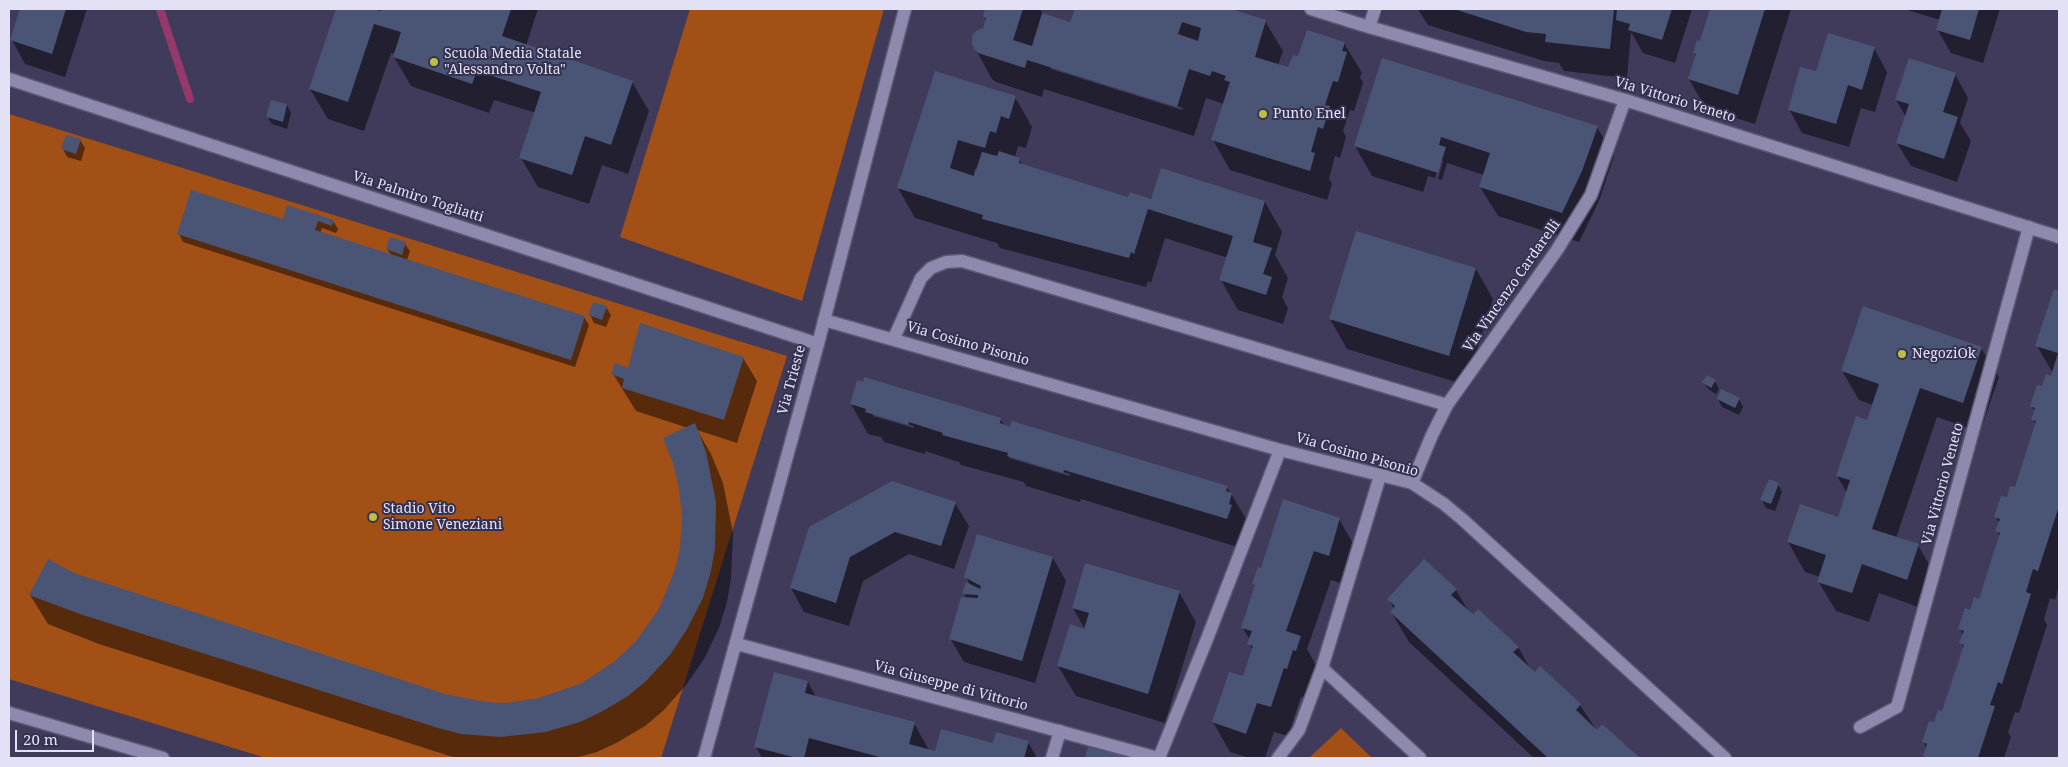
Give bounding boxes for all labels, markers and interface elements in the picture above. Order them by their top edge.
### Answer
place label: Scuola Media Statale "Alessandro Volta" [444,46,582,78]
marker: Scuola Media Statale "Alessandro Volta" [428,56,440,68]
street label: Via Vittorio Veneto [1612,74,1738,126]
place label: Punto Enel [1273,106,1346,122]
marker: Punto Enel [1257,108,1269,120]
street label: Via Palmiro Togliatti [350,168,486,226]
street label: Via Vincenzo Cardarelli [1460,217,1564,355]
street label: Via Cosimo Pisonio [905,318,1031,370]
street label: Via Trieste [775,343,809,417]
place label: NegoziOk [1912,346,1976,362]
marker: NegoziOk [1896,348,1908,360]
street label: Via Vittorio Veneto [1919,421,1967,547]
street label: Via Cosimo Pisonio [1294,429,1420,481]
place label: Stadio Vito Simone Veneziani [383,501,502,534]
marker: Stadio Vito Simone Veneziani [367,511,379,523]
street label: Via Giuseppe di Vittorio [872,657,1030,715]
scale bar [18,720,96,752]
text: 20 m [23,729,58,749]

